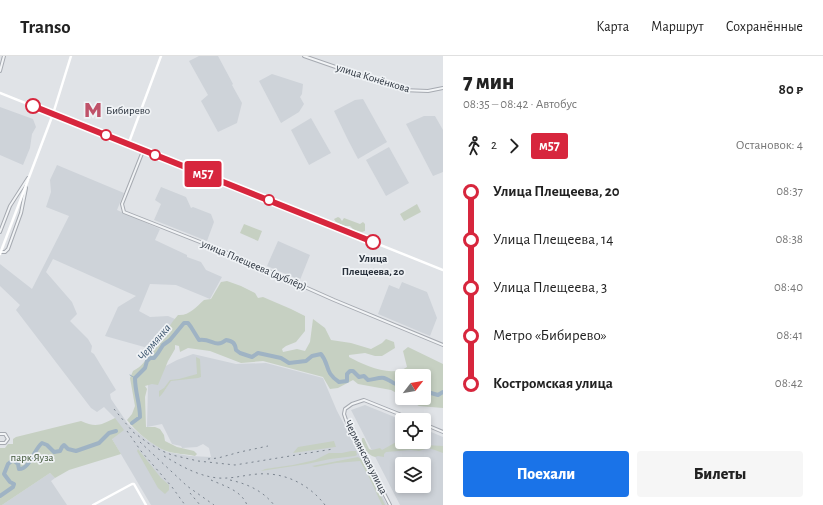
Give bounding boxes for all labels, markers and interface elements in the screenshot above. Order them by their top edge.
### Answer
text: Transo [20,18,71,37]
text: Карта [596,20,629,34]
text: Маршрут [651,20,704,34]
text: Сохранённые [726,20,803,34]
street label: улица Конёнкова [334,61,411,94]
text: 7 мин [463,71,514,93]
text: 80 ₽ [779,82,803,97]
unlabelled marker [25,98,41,114]
text: 08:35 – 08:42 · Автобус [463,98,577,111]
metro station icon: Бибирево [83,100,103,120]
place label: Бибирево [106,105,150,116]
unlabelled marker [100,129,112,141]
icon: walk [463,135,485,157]
icon: forward [503,135,525,157]
text: 2 [491,139,497,152]
text: м57 [539,139,560,153]
text: Остановок: 4 [736,139,803,152]
unlabelled marker [149,149,161,161]
line badge: м57 [180,161,226,187]
text: м57 [193,167,213,181]
text: Улица Плещеева, 20 [493,184,620,199]
text: 08:37 [776,185,803,198]
unlabelled marker [263,194,275,206]
text: Улица Плещеева, 14 [493,232,613,247]
text: 08:38 [775,233,803,246]
marker: Улица Плещеева, 20 [365,234,381,250]
street label: улица Плещеева (дублёр) [199,237,308,292]
place label: Улица Плещеева, 20 [342,253,405,277]
text: Улица Плещеева, 3 [493,280,607,295]
text: 08:40 [774,281,803,294]
water label: Чермянка [135,322,174,363]
text: Метро «Бибирево» [493,328,607,343]
text: 08:41 [776,329,803,342]
north arrow [395,369,431,405]
map controls [395,369,431,493]
text: Костромская улица [493,376,613,391]
text: 08:42 [775,377,803,390]
button: locate [395,413,431,449]
street label: Чермянская улица [343,418,389,496]
button: Поехали [463,451,629,497]
button: Билеты [637,451,803,497]
park label: парк Яуза [10,452,54,463]
button: layers [395,457,431,493]

